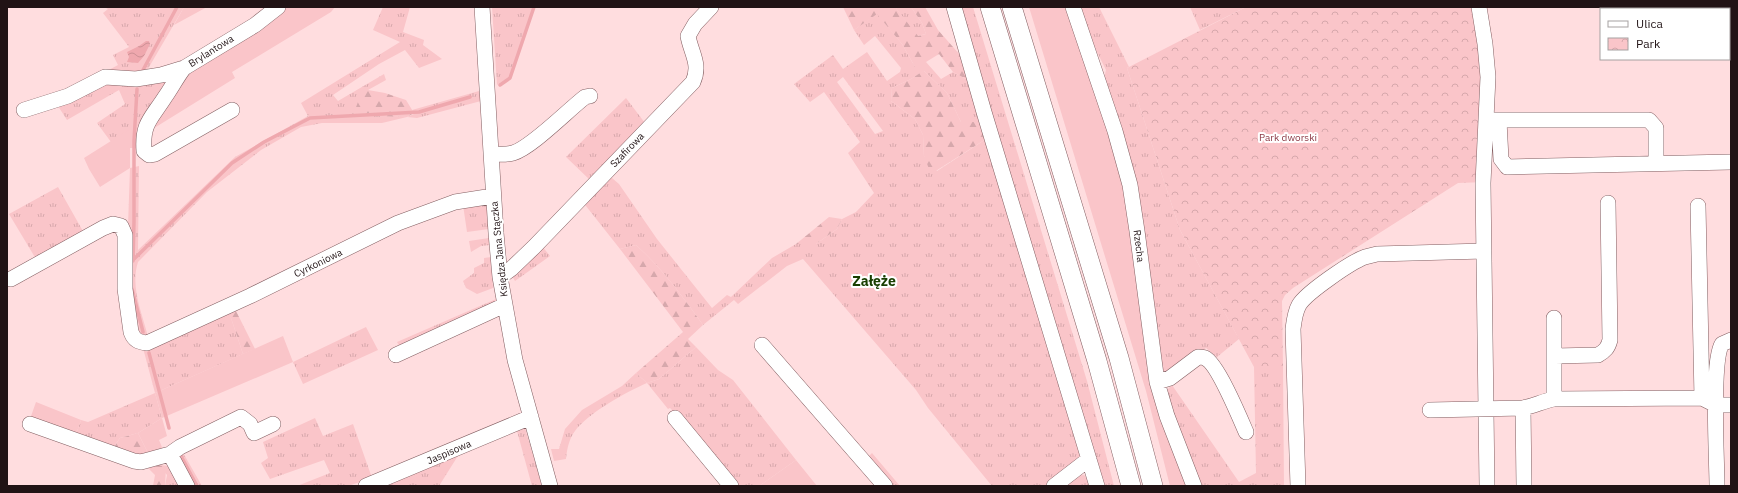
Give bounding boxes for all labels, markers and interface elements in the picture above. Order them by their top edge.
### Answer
legend [1600,8,1730,60]
text: Ulica [1636,16,1663,31]
street label: Brylantowa [186,32,237,70]
text: Park [1636,36,1661,51]
street label: Szafirowa [607,129,647,170]
park label: Park dworski [1259,131,1317,144]
street label: Księdza Jana Stączka [487,200,510,297]
street label: Rzecha [1131,229,1148,264]
street label: Cyrkoniowa [292,245,345,280]
district label: Załęże [852,272,896,290]
street label: Jaspisowa [425,437,474,467]

